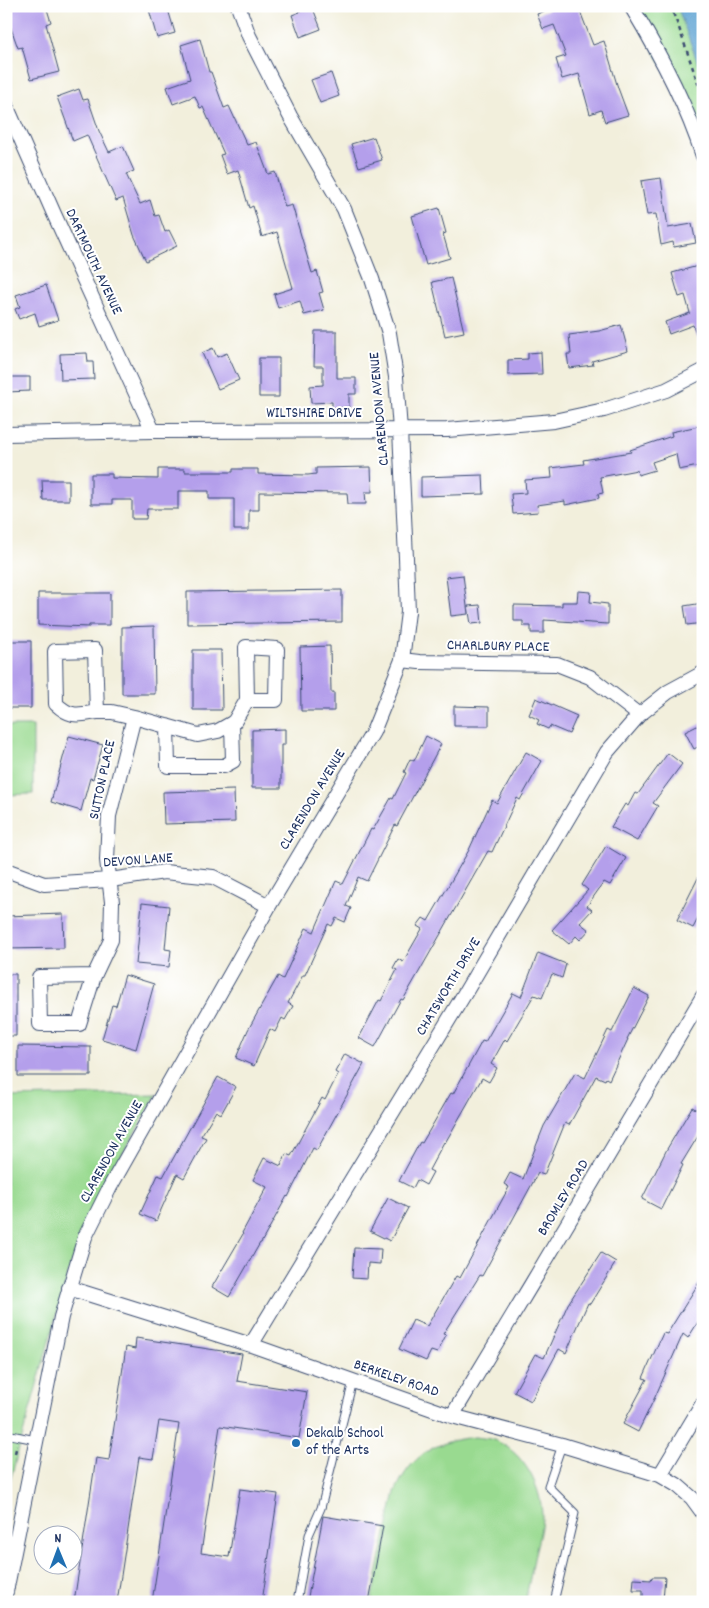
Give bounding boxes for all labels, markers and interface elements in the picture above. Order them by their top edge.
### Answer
street label: DARTMOUTH AVENUE [59,205,127,319]
street label: CLARENDON AVENUE [364,351,396,467]
street label: WILTSHIRE DRIVE [266,403,362,425]
street label: CHARLBURY PLACE [446,635,550,659]
street label: SUTTON PLACE [84,738,122,822]
street label: CLARENDON AVENUE [274,745,352,855]
street label: DEVON LANE [102,848,174,874]
street label: CHATSWORTH DRIVE [411,933,487,1040]
street label: CLARENDON AVENUE [75,1097,149,1207]
street label: BROMLEY ROAD [533,1155,596,1240]
street label: BERKELEY ROAD [350,1354,442,1404]
place label: Dekalb School of the Arts [306,1423,384,1462]
marker: Dekalb School of the Arts [290,1437,302,1449]
north arrow [32,1526,82,1576]
text: N [54,1529,62,1549]

